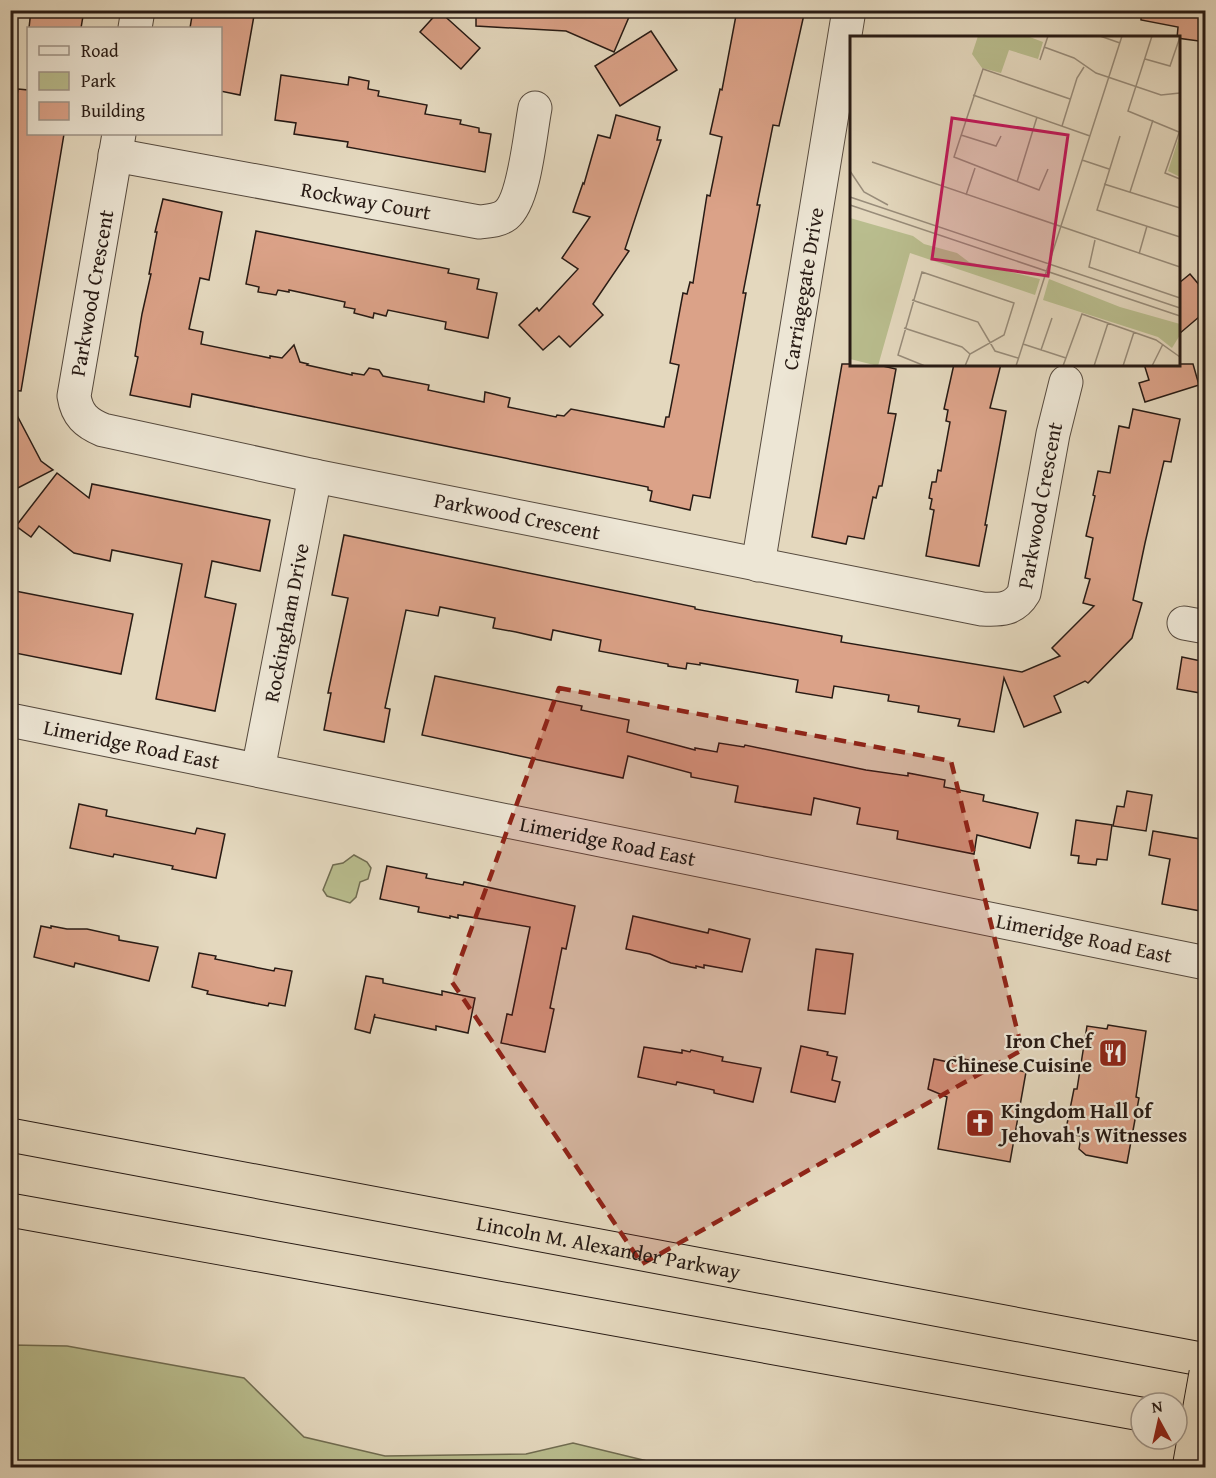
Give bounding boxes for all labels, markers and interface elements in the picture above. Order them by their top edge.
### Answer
legend [27,27,222,135]
inset map [850,36,1180,366]
text: Road [81,37,119,64]
text: Park [81,67,117,94]
text: Building [81,97,145,124]
street label: Rockway Court [298,174,434,228]
street label: Carriagegate Drive [774,205,831,372]
street label: Parkwood Crescent [62,207,122,379]
street label: Parkwood Crescent [1009,418,1071,591]
street label: Parkwood Crescent [431,484,604,548]
street label: Rockingham Drive [255,540,317,705]
street label: Limeridge Road East [41,711,223,777]
street label: Limeridge Road East [517,808,699,874]
street label: Limeridge Road East [993,905,1175,971]
place label: Iron Chef Chinese Cuisine [946,1025,1095,1080]
restaurant icon: Iron Chef Chinese Cuisine [1097,1037,1129,1069]
place label: Kingdom Hall of Jehovah's Witnesses [998,1095,1187,1150]
church icon: Kingdom Hall of Jehovah's Witnesses [964,1107,996,1139]
street label: Lincoln M. Alexander Parkway [474,1207,744,1287]
north arrow [1129,1391,1189,1451]
text: N [1150,1393,1164,1419]

